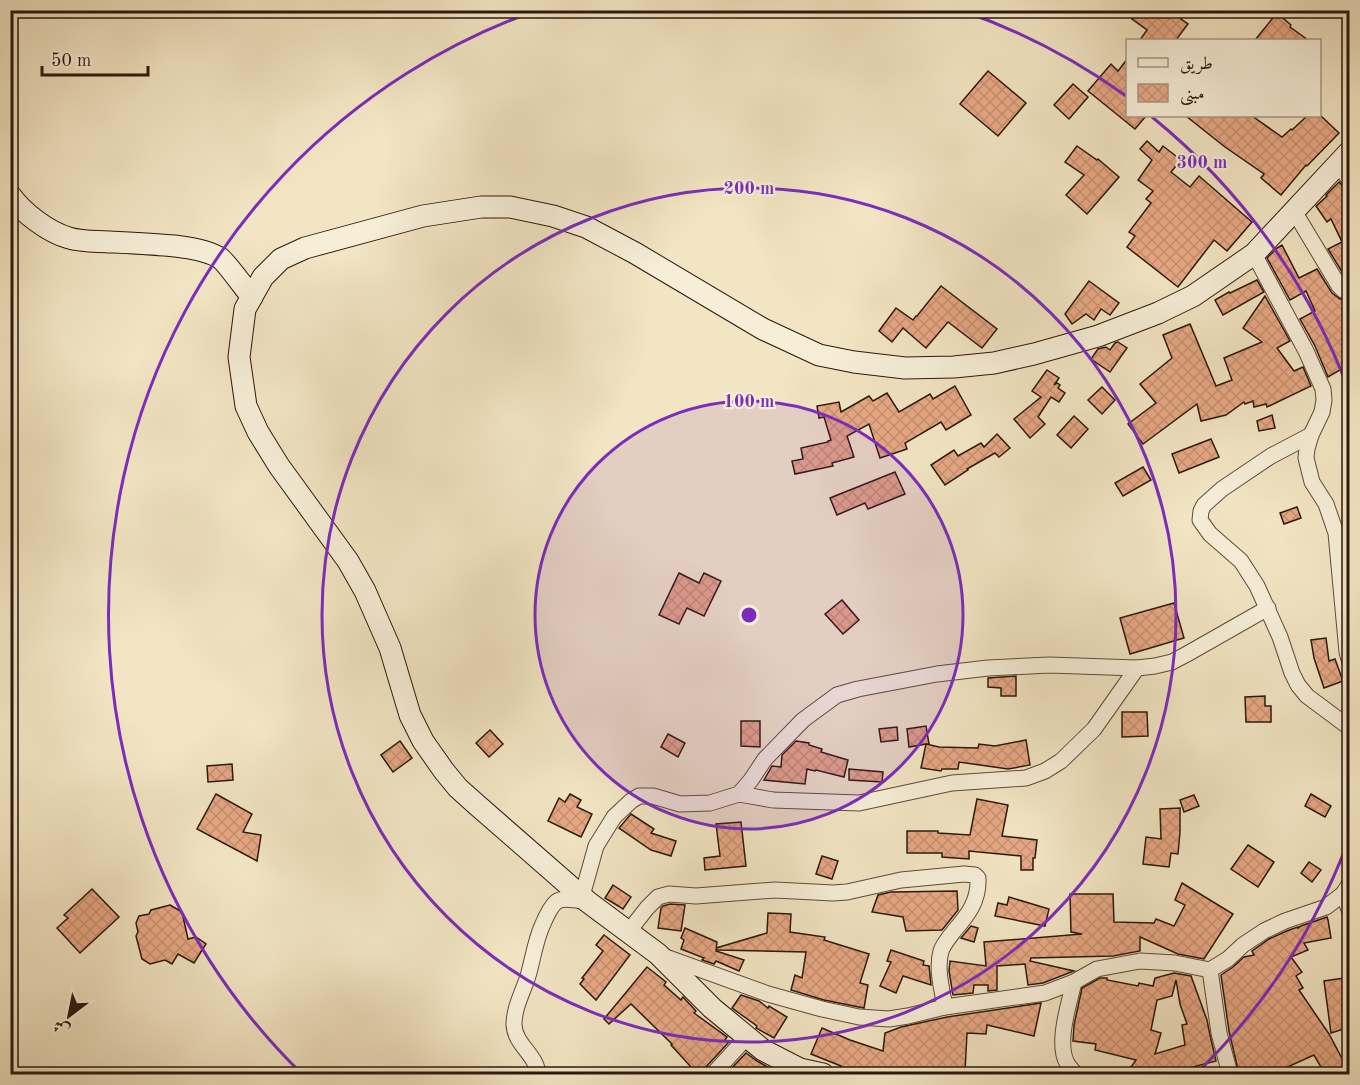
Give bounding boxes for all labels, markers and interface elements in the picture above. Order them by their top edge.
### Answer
scale bar [42,39,148,77]
legend [1126,39,1321,117]
text: 50 m [51,52,91,70]
text: طريق [1180,55,1213,75]
text: مبنى [1180,85,1205,106]
text: 300 m [1177,154,1227,172]
text: 200 m [724,180,774,198]
text: 100 m [724,393,774,411]
centre of rings [739,605,759,625]
north arrow [39,986,99,1046]
text: ش [51,1016,73,1038]

